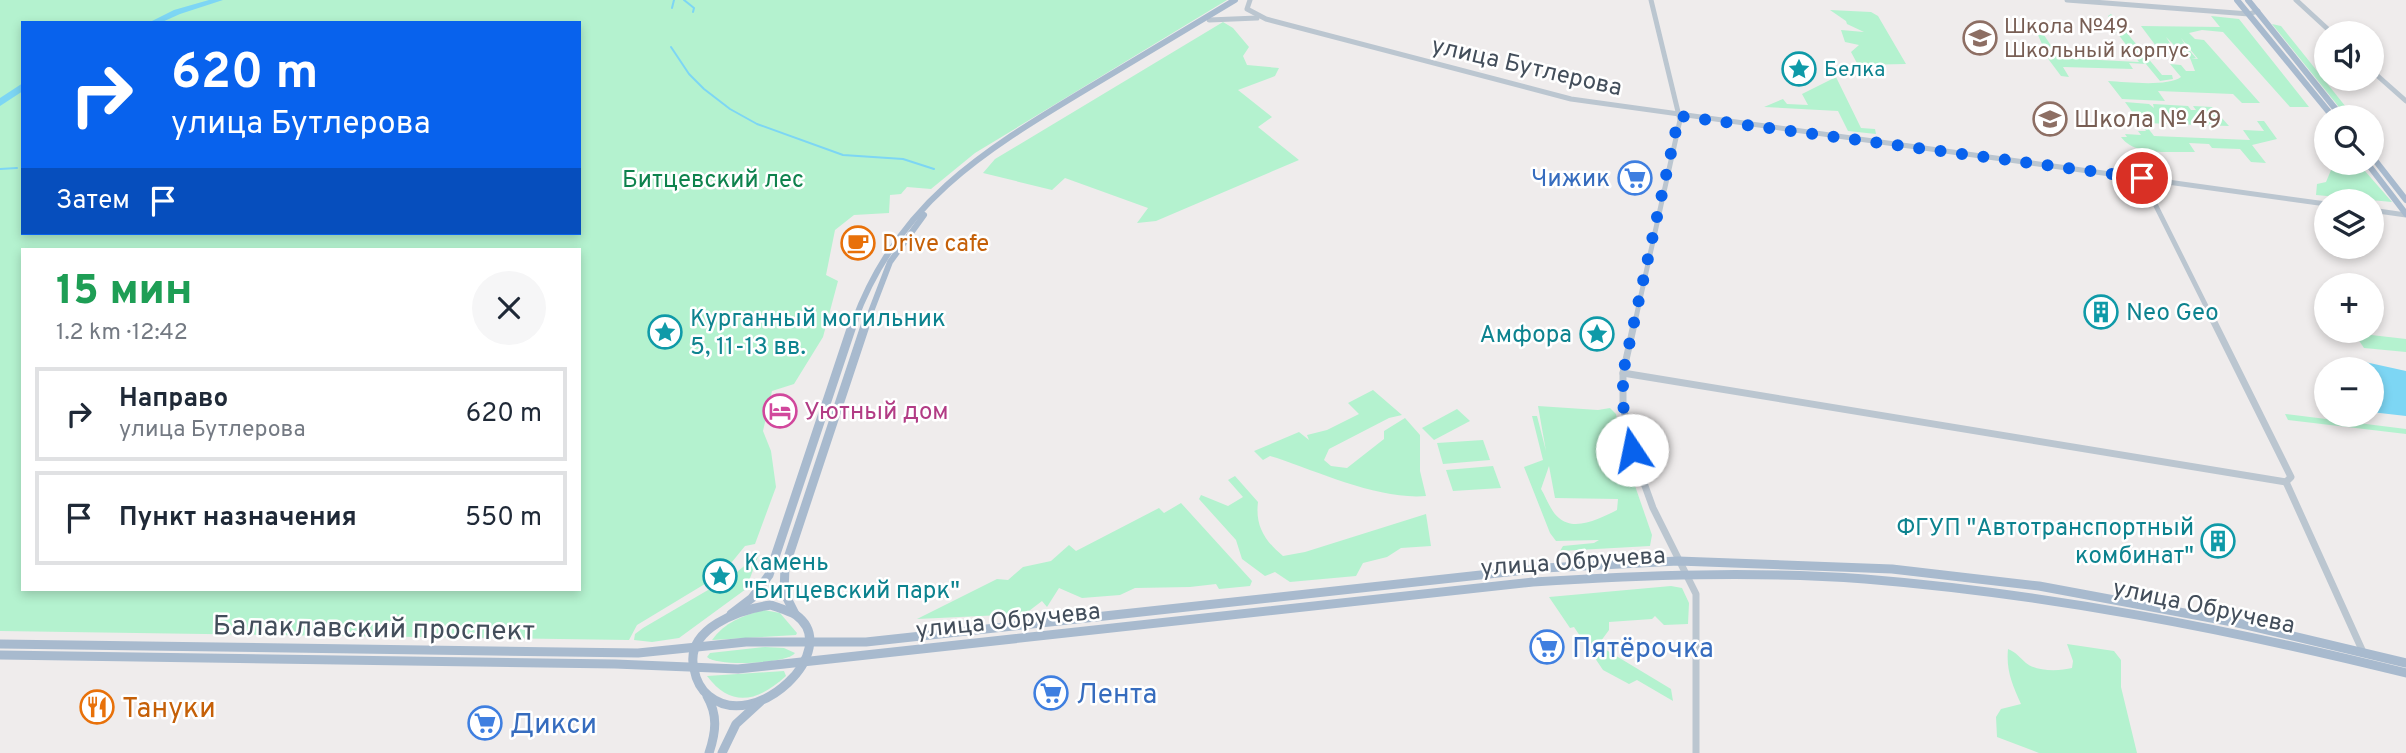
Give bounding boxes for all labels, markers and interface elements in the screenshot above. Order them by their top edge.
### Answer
place label: Школа №49. Школьный корпус [2004,14,2189,65]
school or university icon: Школа №49. Школьный корпус [1961,19,1999,57]
map controls [2314,21,2384,427]
button: sound [2314,21,2384,91]
street label: улица Бутлерова [1428,31,1625,104]
text: 620 m [171,44,318,106]
icon: right [56,49,147,140]
place icon: Белка [1780,50,1818,88]
place label: Белка [1824,57,1885,84]
school or university icon: Школа № 49 [2031,100,2069,138]
text: улица Бутлерова [171,105,431,145]
button: search [2314,105,2384,175]
place label: Школа № 49 [2074,106,2222,136]
pin [2112,148,2172,208]
supermarket icon: Чижик [1616,159,1654,197]
icon: arrive [2123,159,2161,197]
place label: Чижик [1531,165,1610,195]
park label: Битцевский лес [622,166,804,196]
icon: arrive [144,182,182,220]
text: Затем [56,185,130,218]
button: layers [2314,189,2384,259]
cafe icon: Drive cafe [839,224,877,262]
place label: Drive cafe [882,230,989,260]
text: 15 мин [56,266,192,319]
button: close [472,271,546,345]
button: + [2314,273,2384,343]
building icon: Neo Geo [2082,293,2120,331]
place label: Neo Geo [2126,299,2219,329]
place label: Курганный могильник 5, 11-13 вв. [690,305,946,363]
place icon: Курганный могильник 5, 11-13 вв. [646,313,684,351]
place icon: Амфора [1578,315,1616,353]
text: 1.2 km · 12:42 [56,319,188,348]
place label: Амфора [1479,321,1572,351]
button: − [2314,357,2384,427]
text: Направо [119,383,228,416]
hotel icon: Уютный дом [761,392,799,430]
icon: right [60,395,98,433]
text: 620 m [466,398,542,431]
place label: Уютный дом [804,398,949,428]
position arrow [1595,413,1669,487]
text: улица Бутлерова [119,416,306,445]
icon: arrive [60,499,98,537]
text: Пункт назначения [119,502,357,535]
text: 550 m [465,502,542,535]
place label: ФГУП "Автотранспортный комбинат" [1896,514,2194,572]
building icon: ФГУП "Автотранспортный комбинат" [2199,522,2237,560]
street label: улица Обручева [1480,542,1667,584]
place label: Камень "Битцевский парк" [744,549,960,607]
place icon: Камень "Битцевский парк" [701,557,739,595]
street label: улица Обручева [2110,574,2297,642]
street label: улица Обручева [914,597,1102,647]
street label: Балаклавский проспект [212,609,536,651]
supermarket icon: Пятёрочка [1528,628,1566,666]
place label: Пятёрочка [1572,632,1714,668]
supermarket icon: Лента [1032,674,1070,712]
place label: Лента [1076,678,1157,714]
restaurant icon: Тануки [78,688,116,726]
place label: Тануки [122,692,216,728]
supermarket icon: Дикси [466,704,504,742]
place label: Дикси [510,708,597,744]

